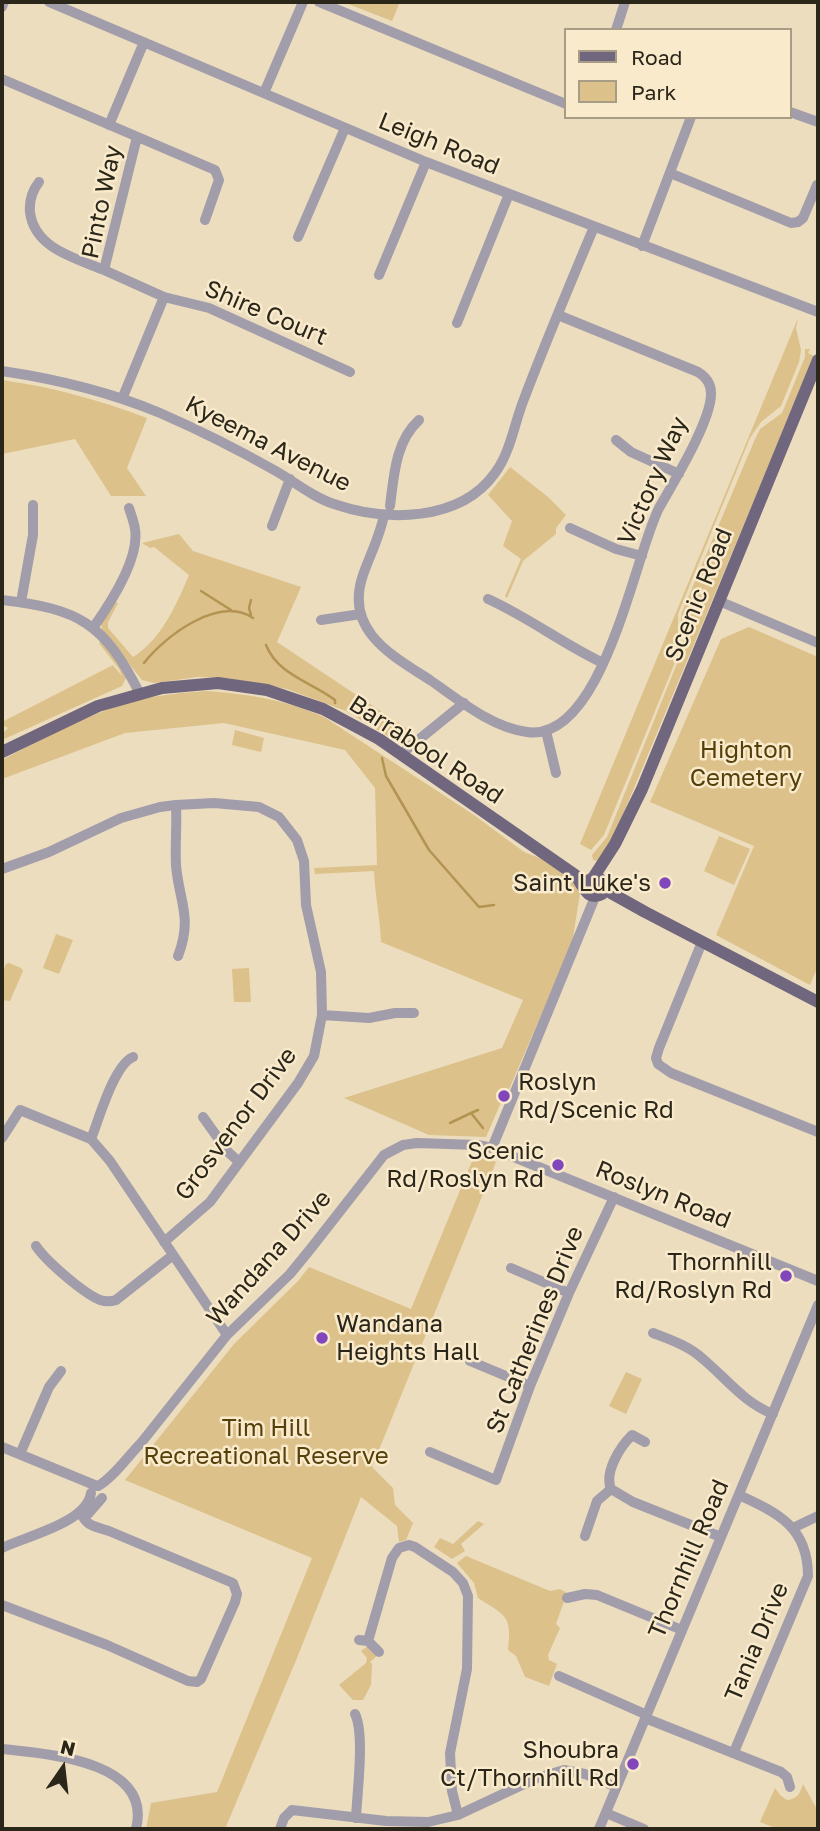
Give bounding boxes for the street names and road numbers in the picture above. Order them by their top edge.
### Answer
street label: Leigh Road [374,107,504,181]
street label: Pinto Way [76,143,128,261]
street label: Shire Court [200,274,332,352]
street label: Kyeema Avenue [180,390,356,498]
street label: Victory Way [612,412,694,550]
street label: Scenic Road [659,524,739,666]
street label: Barrabool Road [344,690,508,810]
street label: Grosvenor Drive [169,1042,303,1206]
street label: Roslyn Road [591,1155,735,1235]
street label: Wandana Drive [201,1184,337,1332]
street label: St Catherines Drive [480,1222,590,1438]
street label: Thornhill Road [643,1475,735,1643]
street label: Tania Drive [719,1578,795,1706]

